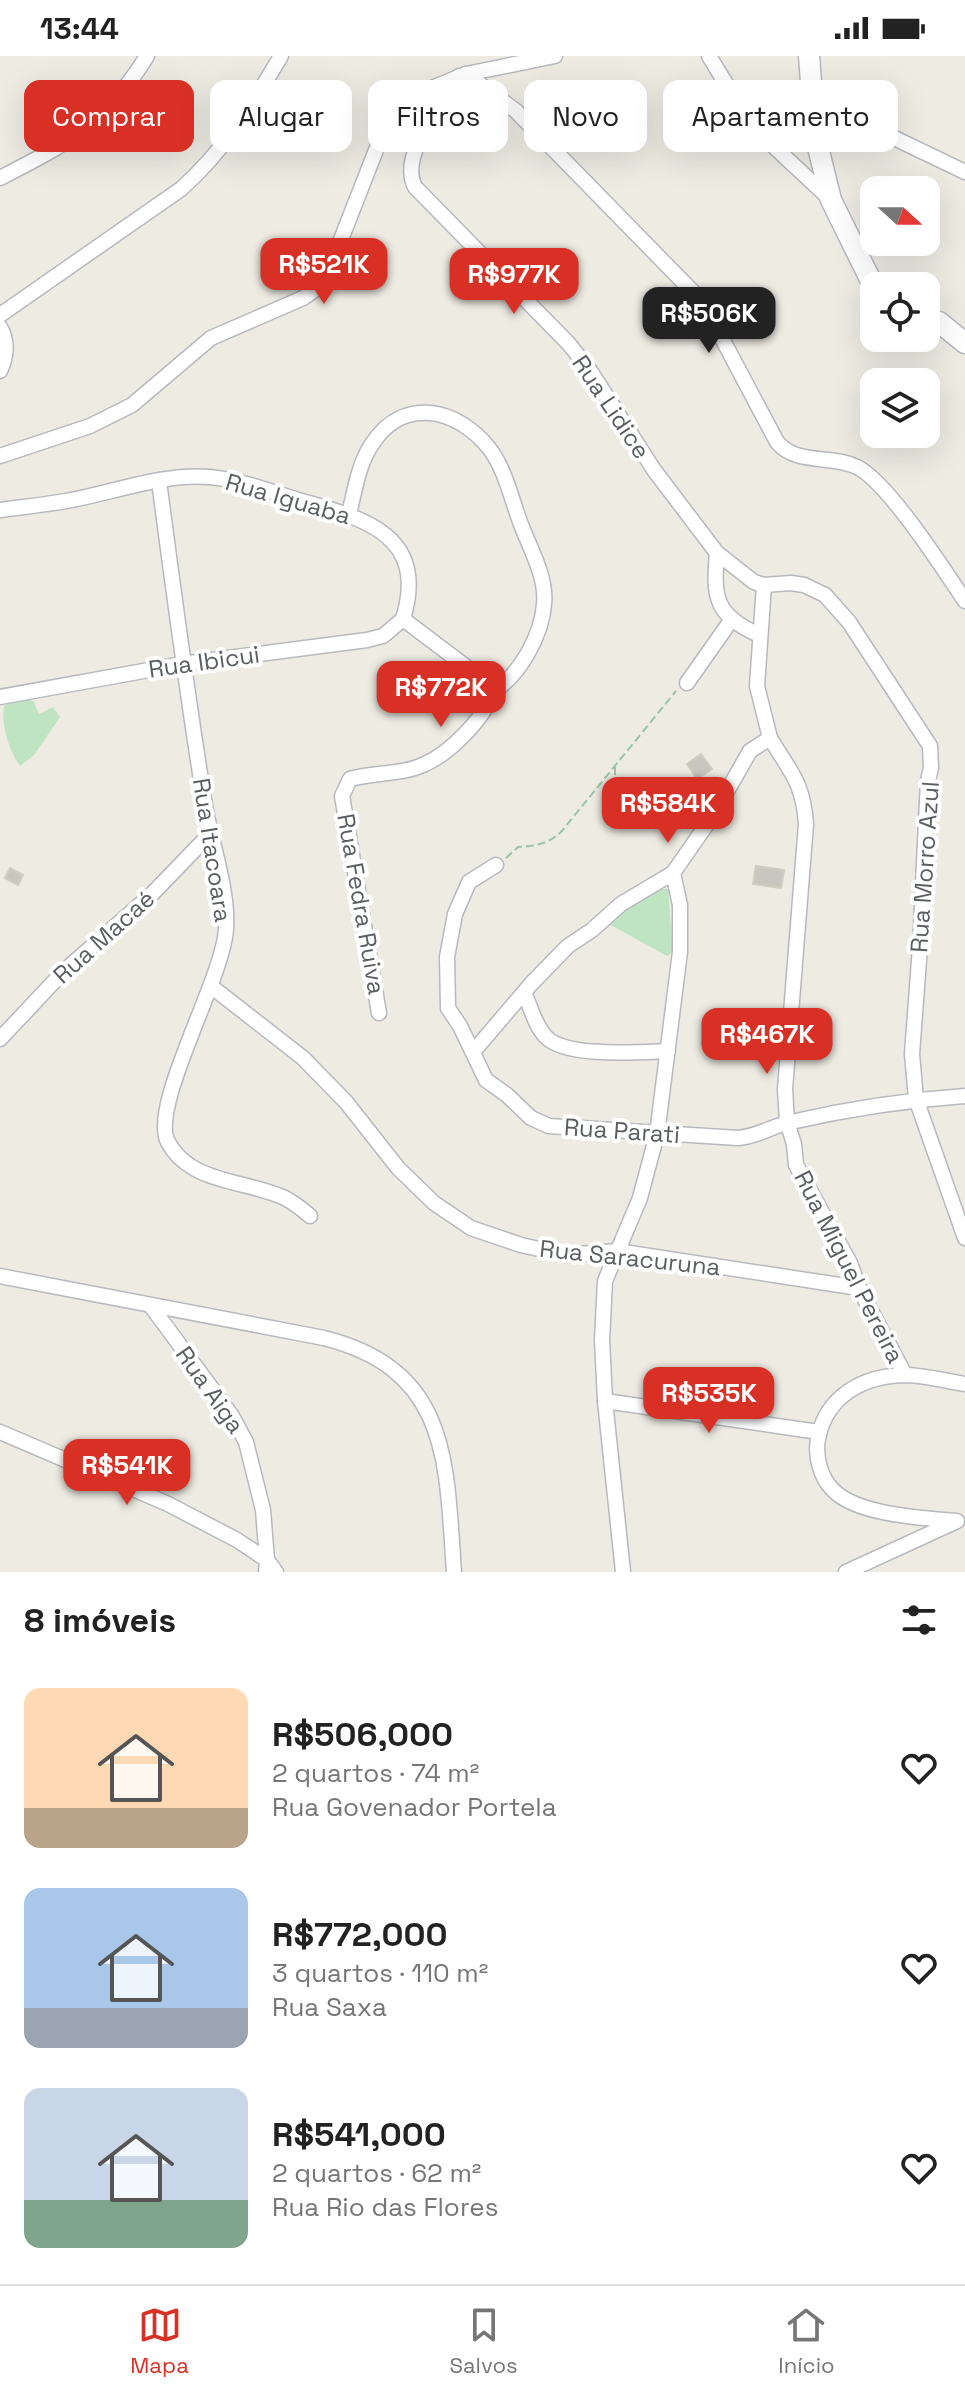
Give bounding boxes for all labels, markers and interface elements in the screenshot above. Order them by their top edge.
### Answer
text: 13:44 [40,9,119,48]
chip: Comprar [24,80,194,152]
chip: Alugar [210,80,352,152]
chip: Filtros [368,80,508,152]
chip: Novo [524,80,647,152]
chip: Apartamento [663,80,898,152]
north arrow [860,176,940,256]
map controls [860,176,940,448]
pin: R$521K [259,238,389,306]
text: R$521K [278,247,370,281]
pin: R$977K [449,248,579,316]
text: R$977K [468,257,560,291]
button: locate [860,272,940,352]
pin: R$506K [644,287,774,355]
text: R$506K [661,296,757,330]
street label: Rua Lidice [565,349,657,465]
button: layers [860,368,940,448]
street label: Rua Iguaba [222,466,355,531]
street label: Rua Ibicui [146,638,262,685]
pin: R$772K [376,661,506,729]
text: R$772K [395,670,487,704]
street label: Rua Itacoara [186,776,239,924]
pin: R$584K [603,777,733,845]
street label: Rua Morro Azul [903,780,946,954]
text: R$584K [620,786,716,820]
street label: Rua Fedra Ruiva [330,811,393,997]
street label: Rua Macaé [46,883,161,990]
pin: R$467K [702,1008,832,1076]
text: R$467K [719,1017,815,1051]
street label: Rua Parati [563,1111,681,1150]
street label: Rua Miguel Pereira [787,1165,912,1369]
street label: Rua Saracuruna [538,1233,722,1282]
street label: Rua Aiga [169,1340,252,1440]
pin: R$535K [644,1367,774,1435]
text: R$535K [661,1376,757,1410]
pin: R$541K [62,1439,192,1507]
text: R$541K [81,1448,173,1482]
icon: filters [897,1598,941,1642]
text: 8 imóveis [24,1599,176,1642]
text: R$506,000 [272,1713,453,1756]
icon: home [88,1720,184,1816]
icon: heart [897,1746,941,1790]
text: 2 quartos · 74 m² [272,1756,479,1790]
text: Rua Govenador Portela [272,1790,557,1824]
text: R$772,000 [272,1913,448,1956]
icon: home [88,1920,184,2016]
icon: heart [897,1946,941,1990]
text: 3 quartos · 110 m² [272,1956,488,1990]
text: Rua Saxa [272,1990,387,2024]
text: R$541,000 [272,2113,446,2156]
icon: home [88,2120,184,2216]
icon: heart [897,2146,941,2190]
text: 2 quartos · 62 m² [272,2156,481,2190]
text: Rua Rio das Flores [272,2190,498,2224]
tab: Mapa [130,2303,189,2379]
tab: Salvos [449,2303,518,2379]
tab: Início [778,2303,835,2379]

